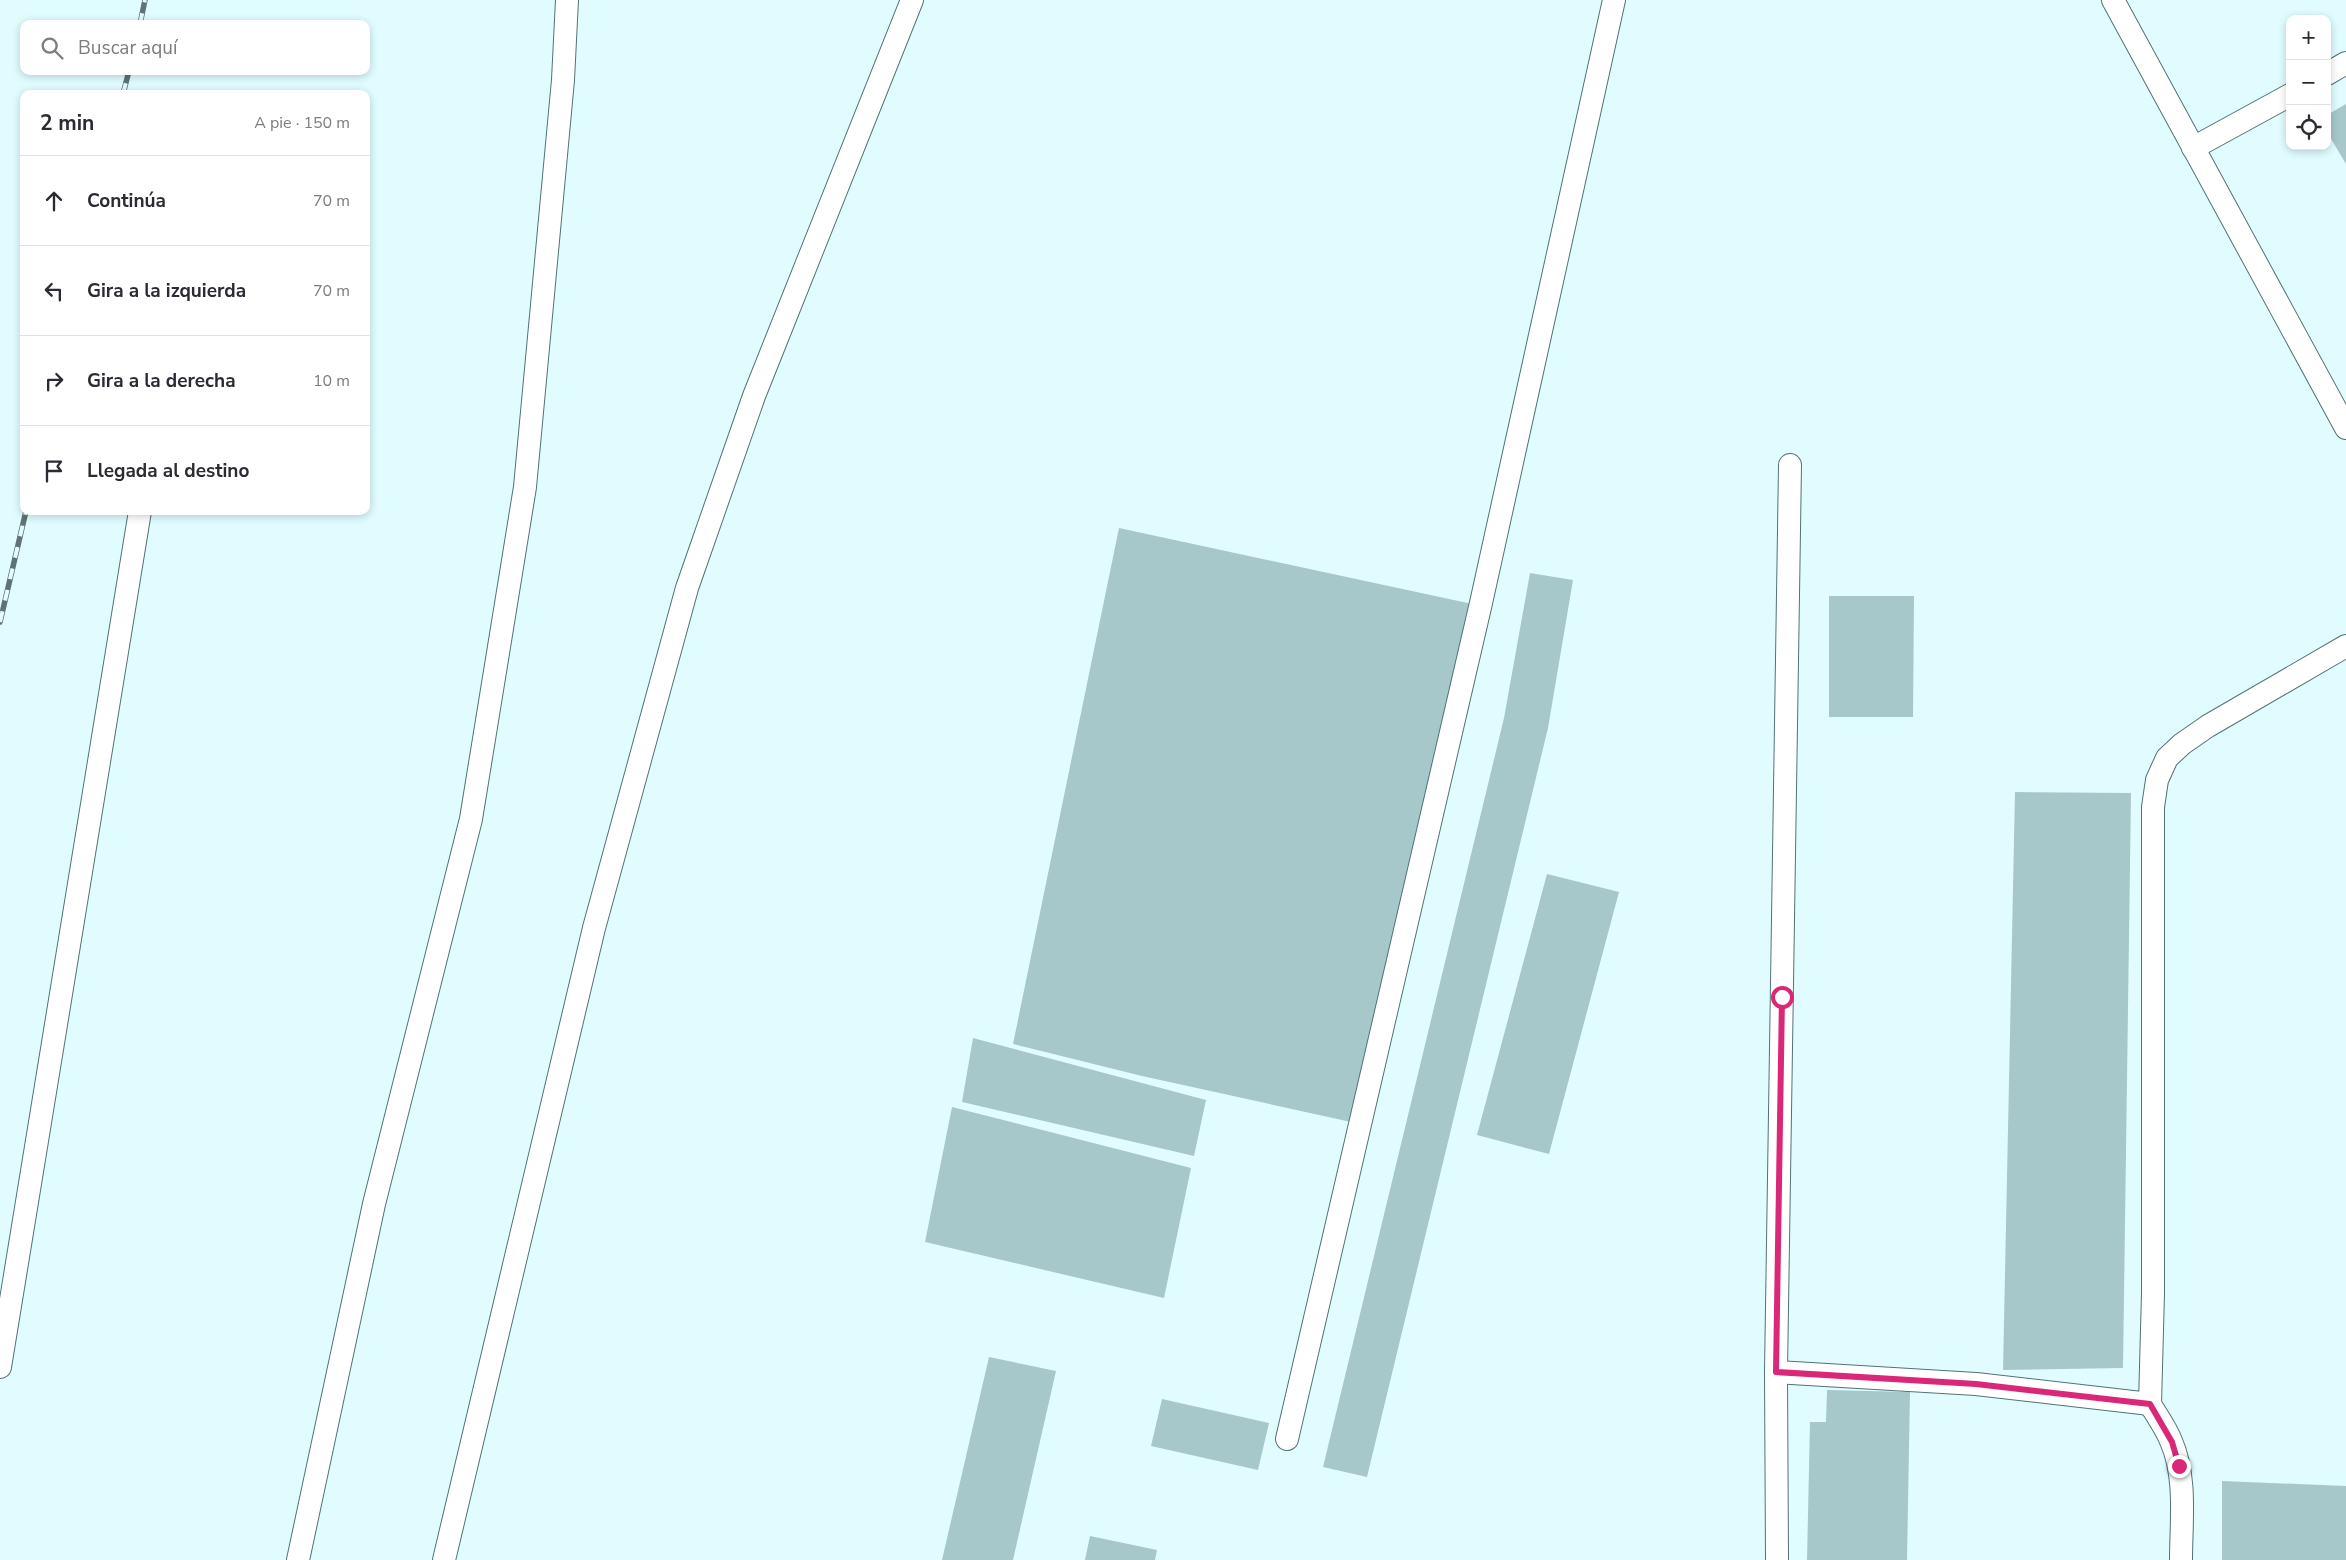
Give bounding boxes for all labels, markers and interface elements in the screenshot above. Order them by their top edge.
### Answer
map controls [2286,15,2331,150]
button: + [2286,15,2331,60]
search box [20,20,370,75]
icon: search [38,34,66,62]
text: Buscar aquí [78,35,177,61]
button: − [2286,60,2331,105]
button: locate [2286,105,2331,150]
text: 2 min [40,109,94,137]
text: A pie · 150 m [254,112,350,134]
icon: ahead [40,187,68,215]
text: Continúa [87,188,166,214]
text: 70 m [313,190,350,212]
icon: left [40,277,68,305]
text: Gira a la izquierda [87,278,246,304]
text: 70 m [313,280,350,302]
icon: right [40,367,68,395]
text: Gira a la derecha [87,368,236,394]
text: 10 m [313,370,350,392]
icon: arrive [40,457,68,485]
text: Llegada al destino [87,458,249,484]
route start [1771,986,1794,1009]
route end [2168,1455,2191,1478]

